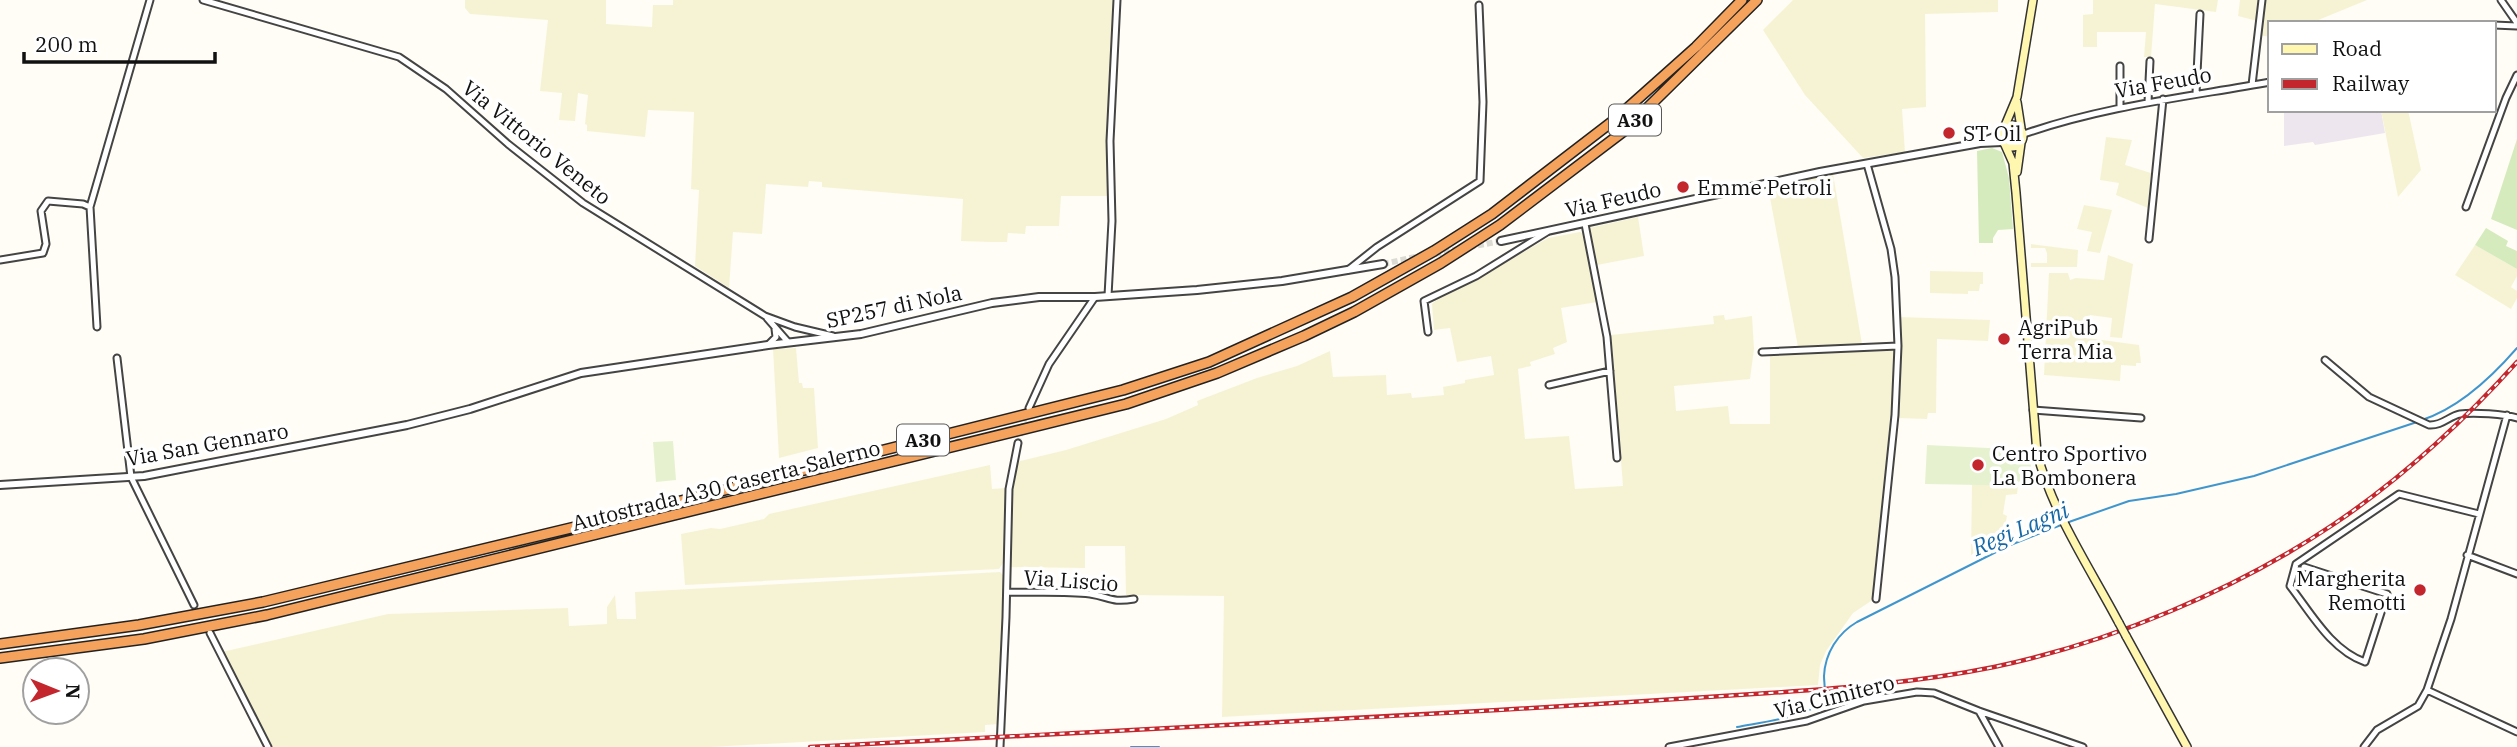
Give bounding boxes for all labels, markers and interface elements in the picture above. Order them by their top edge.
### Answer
scale bar [24,21,215,65]
legend [2268,21,2496,112]
text: 200 m [35,30,98,58]
text: Road [2332,34,2382,62]
street label: Via Feudo [2112,60,2214,104]
text: Railway [2332,69,2410,97]
street label: Via Vittorio Veneto [457,73,617,211]
road number: A30 [1609,104,1661,136]
place label: ST Oil [1963,119,2022,147]
marker: ST Oil [1941,125,1957,141]
place label: Emme Petroli [1697,173,1832,201]
street label: Via Feudo [1562,174,1664,224]
marker: Emme Petroli [1675,179,1691,195]
street label: SP257 di Nola [823,278,965,334]
place label: AgriPub Terra Mia [2018,313,2113,365]
marker: AgriPub Terra Mia [1996,331,2012,347]
street label: Via San Gennaro [124,416,290,472]
road number: A30 [897,424,949,456]
street label: Autostrada A30 Caserta-Salerno [569,433,883,537]
place label: Centro Sportivo La Bombonera [1992,439,2147,491]
marker: Centro Sportivo La Bombonera [1970,457,1986,473]
water label: Regi Lagni [1966,494,2073,562]
street label: Via Liscio [1023,563,1119,597]
place label: Margherita Remotti [2296,564,2406,616]
marker: Margherita Remotti [2412,582,2428,598]
north arrow [21,656,91,726]
street label: Via Cimitero [1771,668,1897,724]
text: N [61,684,85,699]

